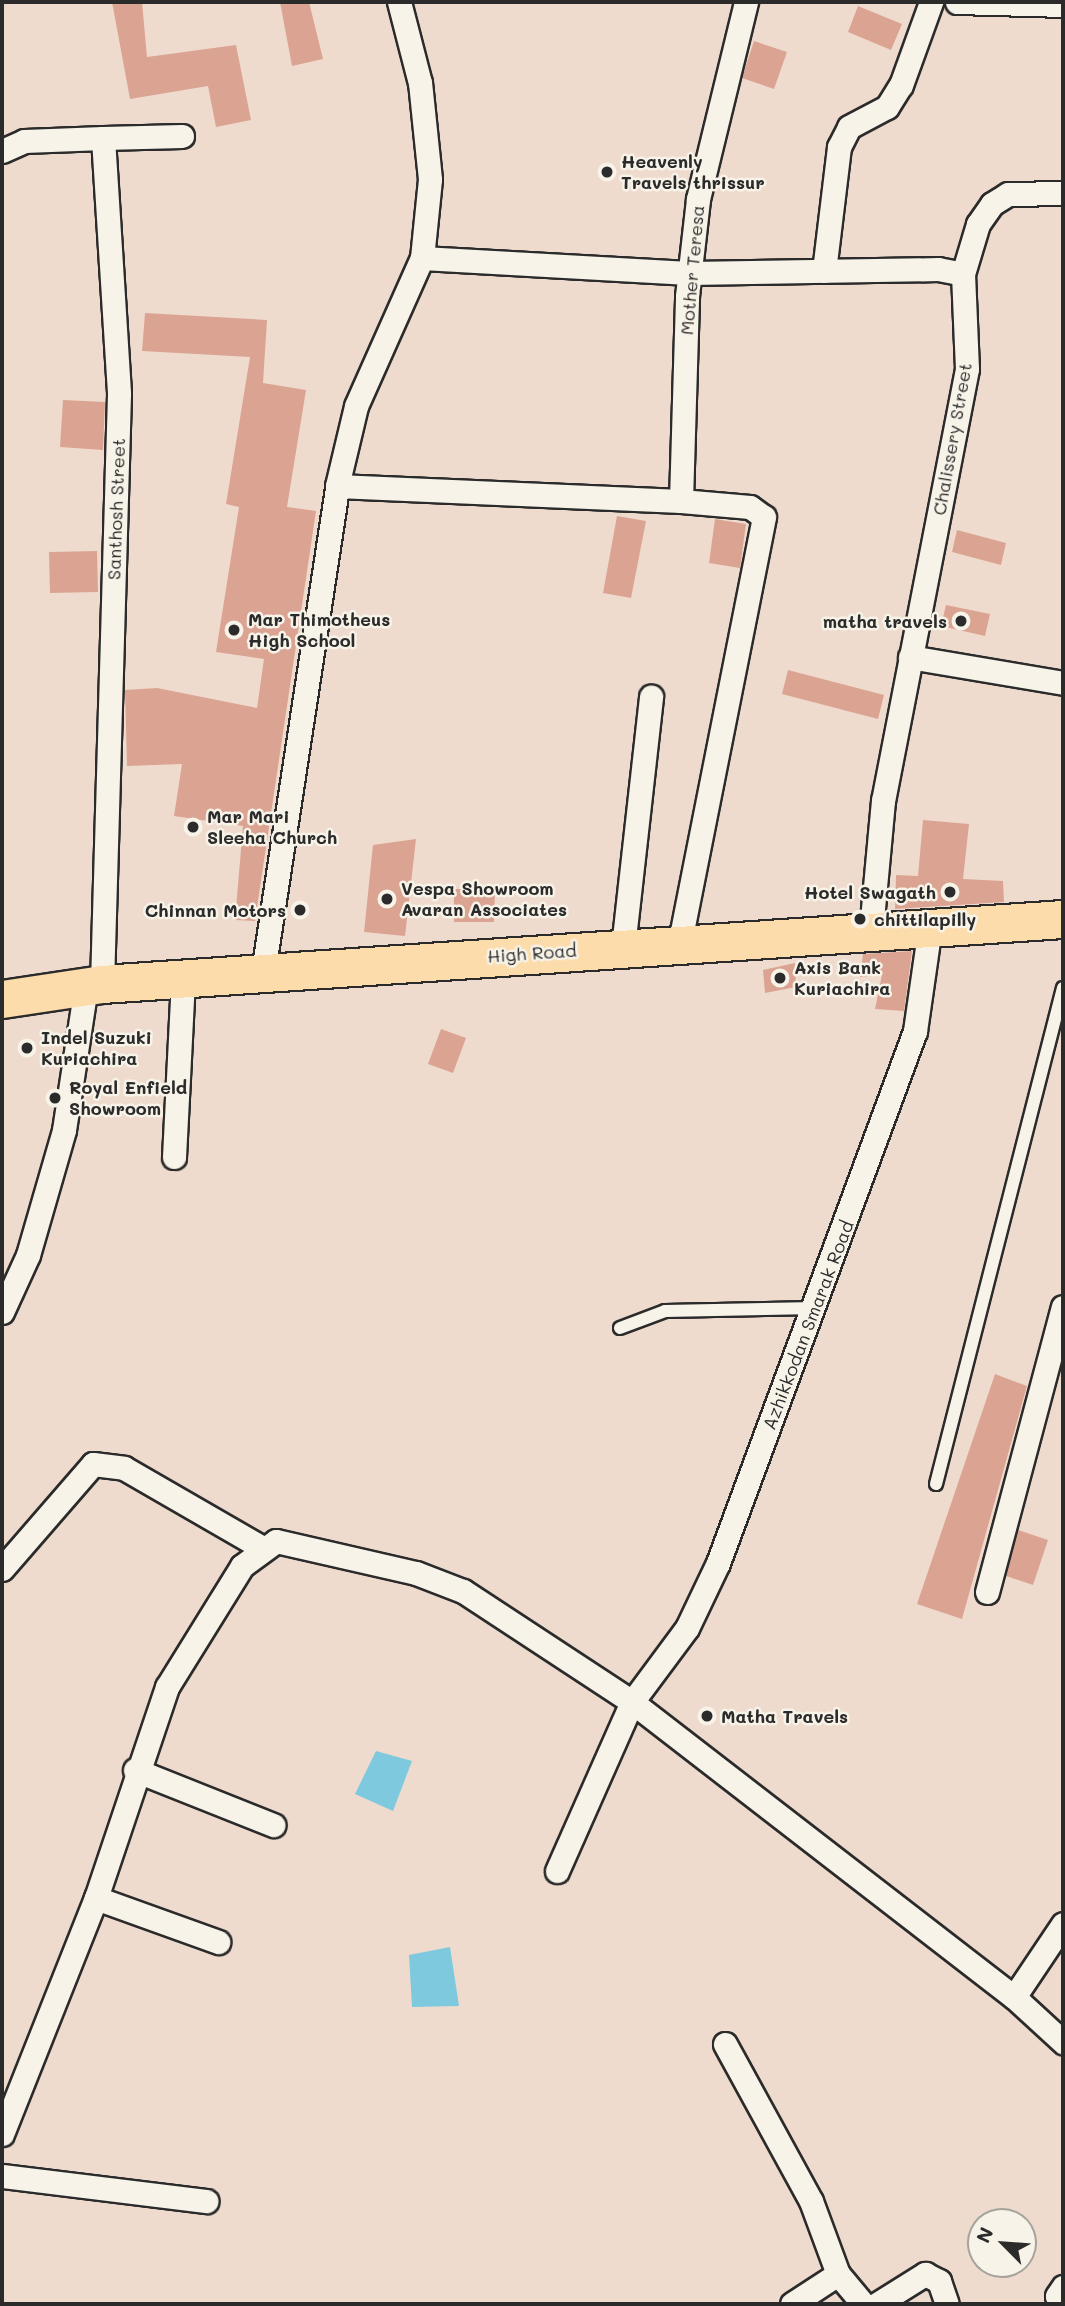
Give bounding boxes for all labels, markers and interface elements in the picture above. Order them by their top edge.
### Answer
place label: Heavenly Travels thrissur [621,151,765,194]
marker: Heavenly Travels thrissur [599,164,615,180]
street label: Mother Teresa [676,204,708,336]
street label: Chalissery Street [928,361,976,517]
street label: Santhosh Street [103,438,129,580]
place label: Mar Thimotheus High School [248,609,390,652]
place label: matha travels [823,610,947,632]
marker: matha travels [953,613,969,629]
marker: Mar Thimotheus High School [226,622,242,638]
place label: Mar Mari Sleeha Church [207,806,337,848]
marker: Mar Mari Sleeha Church [185,819,201,835]
place label: Vespa Showroom Avaran Associates [401,878,567,920]
place label: Hotel Swagath [804,881,936,903]
marker: Hotel Swagath [942,884,958,900]
marker: Vespa Showroom Avaran Associates [379,891,395,907]
place label: Chinnan Motors [145,899,286,921]
marker: Chinnan Motors [292,902,308,918]
place label: chittilapilly [874,908,976,930]
marker: chittilapilly [852,911,868,927]
street label: High Road [487,939,577,967]
place label: Axis Bank Kuriachira [794,957,890,1000]
marker: Axis Bank Kuriachira [772,970,788,986]
place label: Indel Suzuki Kuriachira [41,1027,152,1070]
marker: Indel Suzuki Kuriachira [19,1040,35,1056]
place label: Royal Enfield Showroom [69,1077,187,1120]
marker: Royal Enfield Showroom [47,1090,63,1106]
street label: Azhikkodan Smarak Road [758,1217,858,1433]
place label: Matha Travels [721,1705,848,1727]
marker: Matha Travels [699,1708,715,1724]
north arrow [967,2208,1037,2278]
text: N [970,2223,999,2247]

